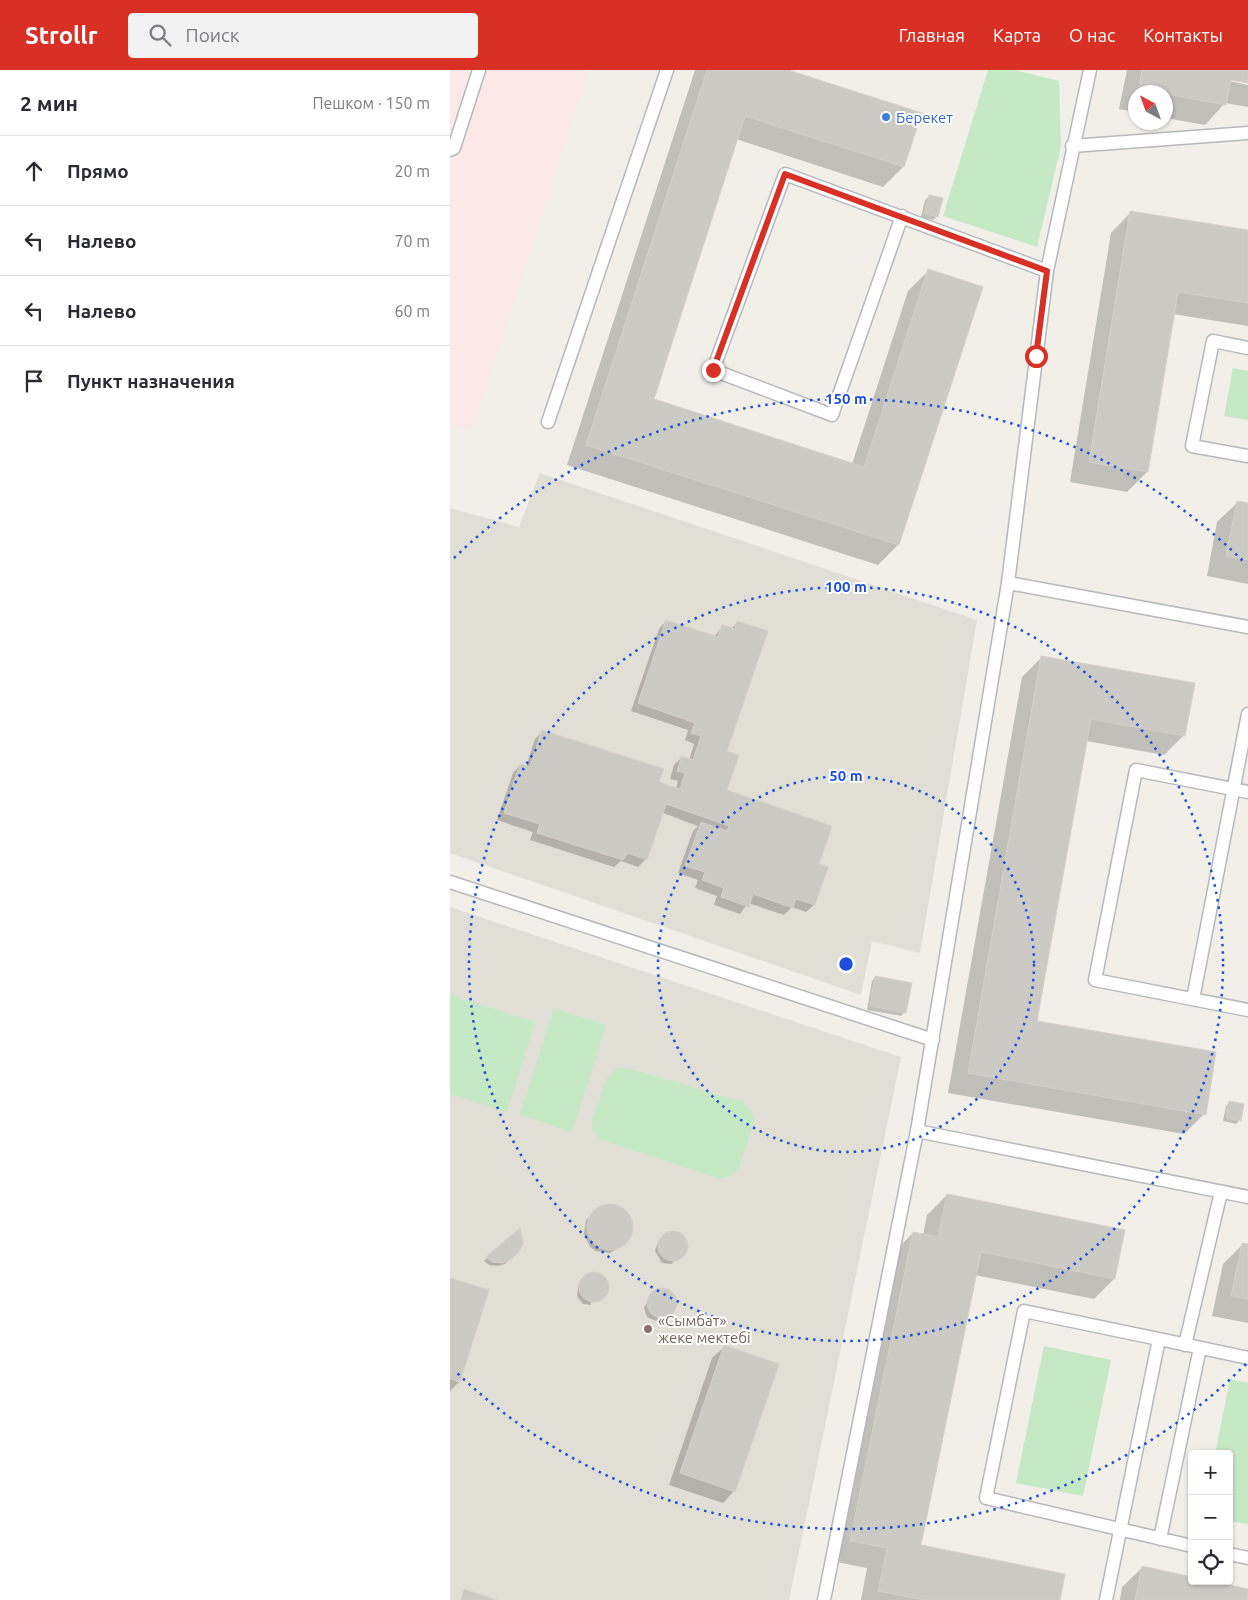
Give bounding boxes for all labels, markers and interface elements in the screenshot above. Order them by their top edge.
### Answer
search box [128,13,478,58]
icon: search [146,21,174,49]
text: Strollr [25,22,98,49]
text: Поиск [186,24,240,46]
text: Главная [899,25,965,45]
text: Карта [993,25,1041,45]
text: О нас [1069,25,1115,45]
text: Контакты [1143,25,1223,45]
north arrow [1128,85,1173,130]
text: 2 мин [20,91,78,115]
text: Пешком · 150 m [312,94,430,112]
place label: Берекет [896,109,953,126]
marker: Берекет [880,111,892,123]
icon: ahead [20,157,48,185]
text: Прямо [67,160,129,182]
text: 20 m [394,162,430,180]
icon: left [20,227,48,255]
text: Налево [67,230,136,252]
text: 70 m [394,232,430,250]
icon: left [20,297,48,325]
text: Налево [67,300,136,322]
text: 60 m [394,302,430,320]
route start [1025,345,1048,368]
route end [702,359,725,382]
icon: arrive [20,367,48,395]
text: Пункт назначения [67,370,235,392]
text: 150 m [825,390,867,407]
text: 100 m [825,578,867,595]
text: 50 m [829,767,863,784]
centre of rings [837,955,855,973]
place label: «Сымбат» жеке мектебі [658,1312,751,1346]
marker: «Сымбат» жеке мектебі [642,1323,654,1335]
map controls [1188,1450,1233,1585]
button: + [1188,1450,1233,1495]
button: − [1188,1495,1233,1540]
button: locate [1188,1540,1233,1585]

